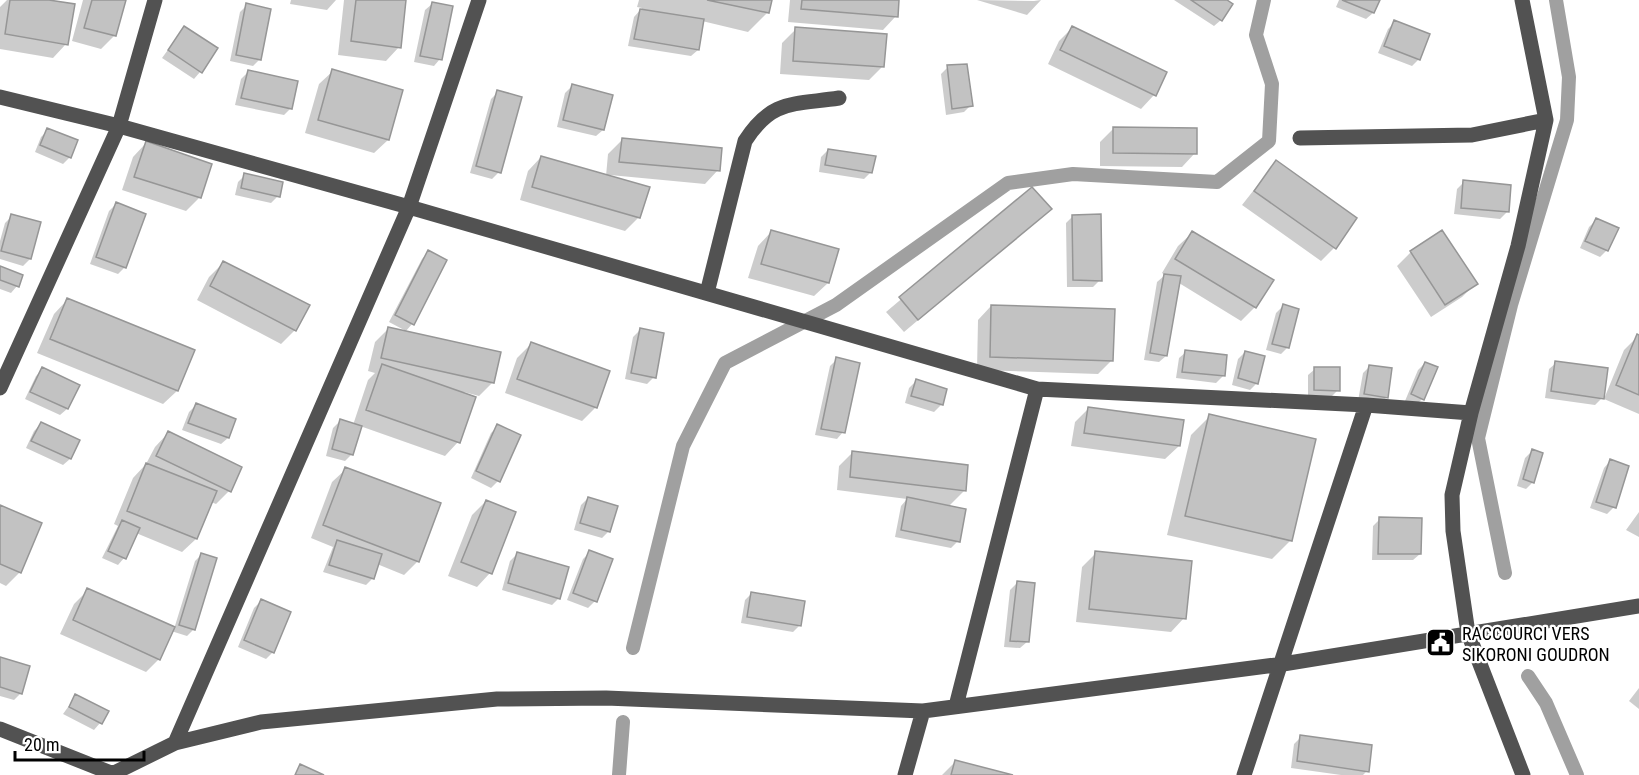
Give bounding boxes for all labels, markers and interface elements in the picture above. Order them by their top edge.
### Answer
place label: RACCOURCI VERS SIKORONI GOUDRON [1462,623,1610,665]
public building icon: RACCOURCI VERS SIKORONI GOUDRON [1425,627,1457,659]
scale bar [15,724,144,762]
text: 20 m [24,734,59,755]

